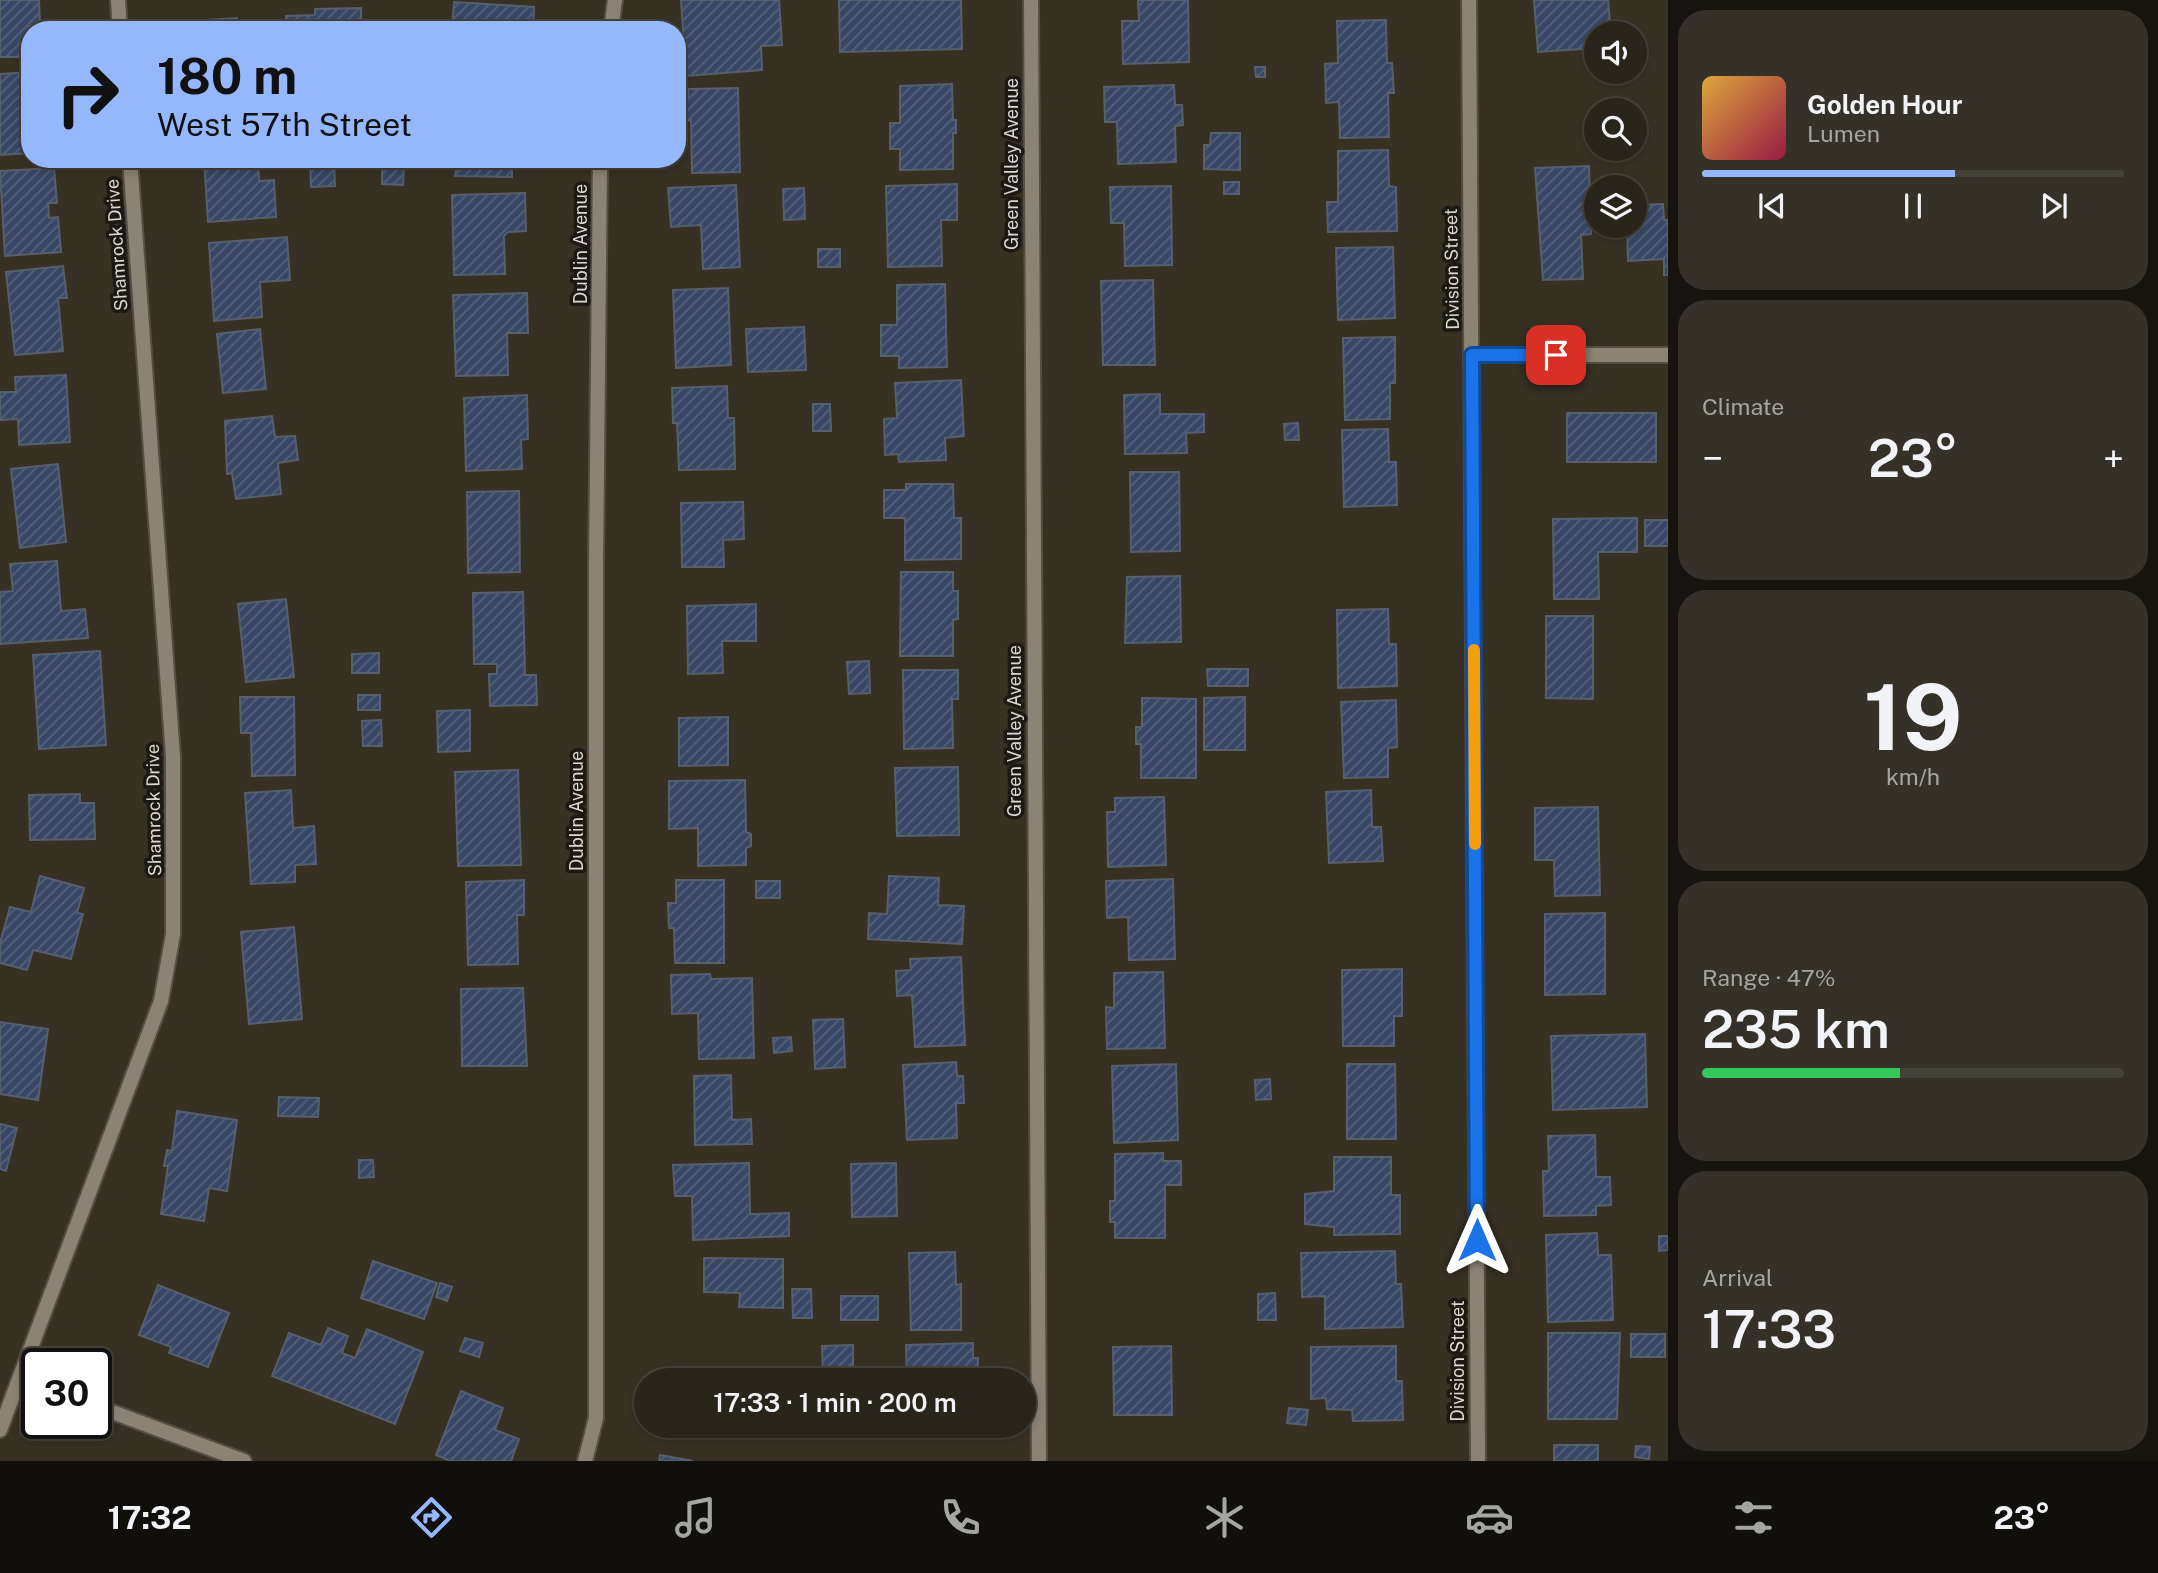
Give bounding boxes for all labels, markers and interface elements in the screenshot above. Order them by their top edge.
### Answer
map controls [1584,21,1647,238]
button: sound [1584,21,1647,84]
text: 180 m [157,47,297,105]
icon: right [42,49,133,140]
street label: Green Valley Avenue [1001,78,1022,250]
text: Golden Hour [1807,89,1962,120]
button: search [1584,98,1647,161]
text: West 57th Street [157,106,412,143]
text: Lumen [1807,120,1880,147]
button: layers [1584,175,1647,238]
street label: Shamrock Drive [101,178,132,312]
street label: Dublin Avenue [570,184,591,304]
icon: previous [1753,187,1791,225]
icon: pause [1894,187,1932,225]
icon: next [2035,187,2073,225]
street label: Division Street [1440,208,1463,330]
pin [1526,325,1586,385]
icon: arrive [1537,336,1575,374]
text: Climate [1702,393,1784,420]
text: 23° [1868,428,1958,489]
text: − [1702,436,1723,481]
text: + [2103,436,2124,481]
street label: Green Valley Avenue [1004,645,1025,817]
text: 19 [1864,664,1962,770]
street label: Shamrock Drive [142,744,165,876]
street label: Dublin Avenue [566,751,587,871]
text: km/h [1886,763,1940,790]
text: Range · 47% [1702,964,1836,991]
text: 235 km [1702,999,1890,1060]
position arrow [1440,1203,1514,1277]
text: Arrival [1702,1264,1773,1291]
text: 17:33 [1702,1299,1836,1360]
street label: Division Street [1447,1300,1468,1422]
speed limit sign: 30 [21,1348,112,1439]
text: 17:33 · 1 min · 200 m [713,1387,957,1418]
icon: directions [407,1493,456,1542]
icon: music [671,1493,720,1542]
icon: phone [936,1493,985,1542]
icon: climate [1200,1493,1249,1542]
icon: car [1465,1493,1514,1542]
icon: filters [1729,1493,1778,1542]
text: 17:32 [108,1499,192,1536]
text: 23° [1994,1499,2050,1536]

